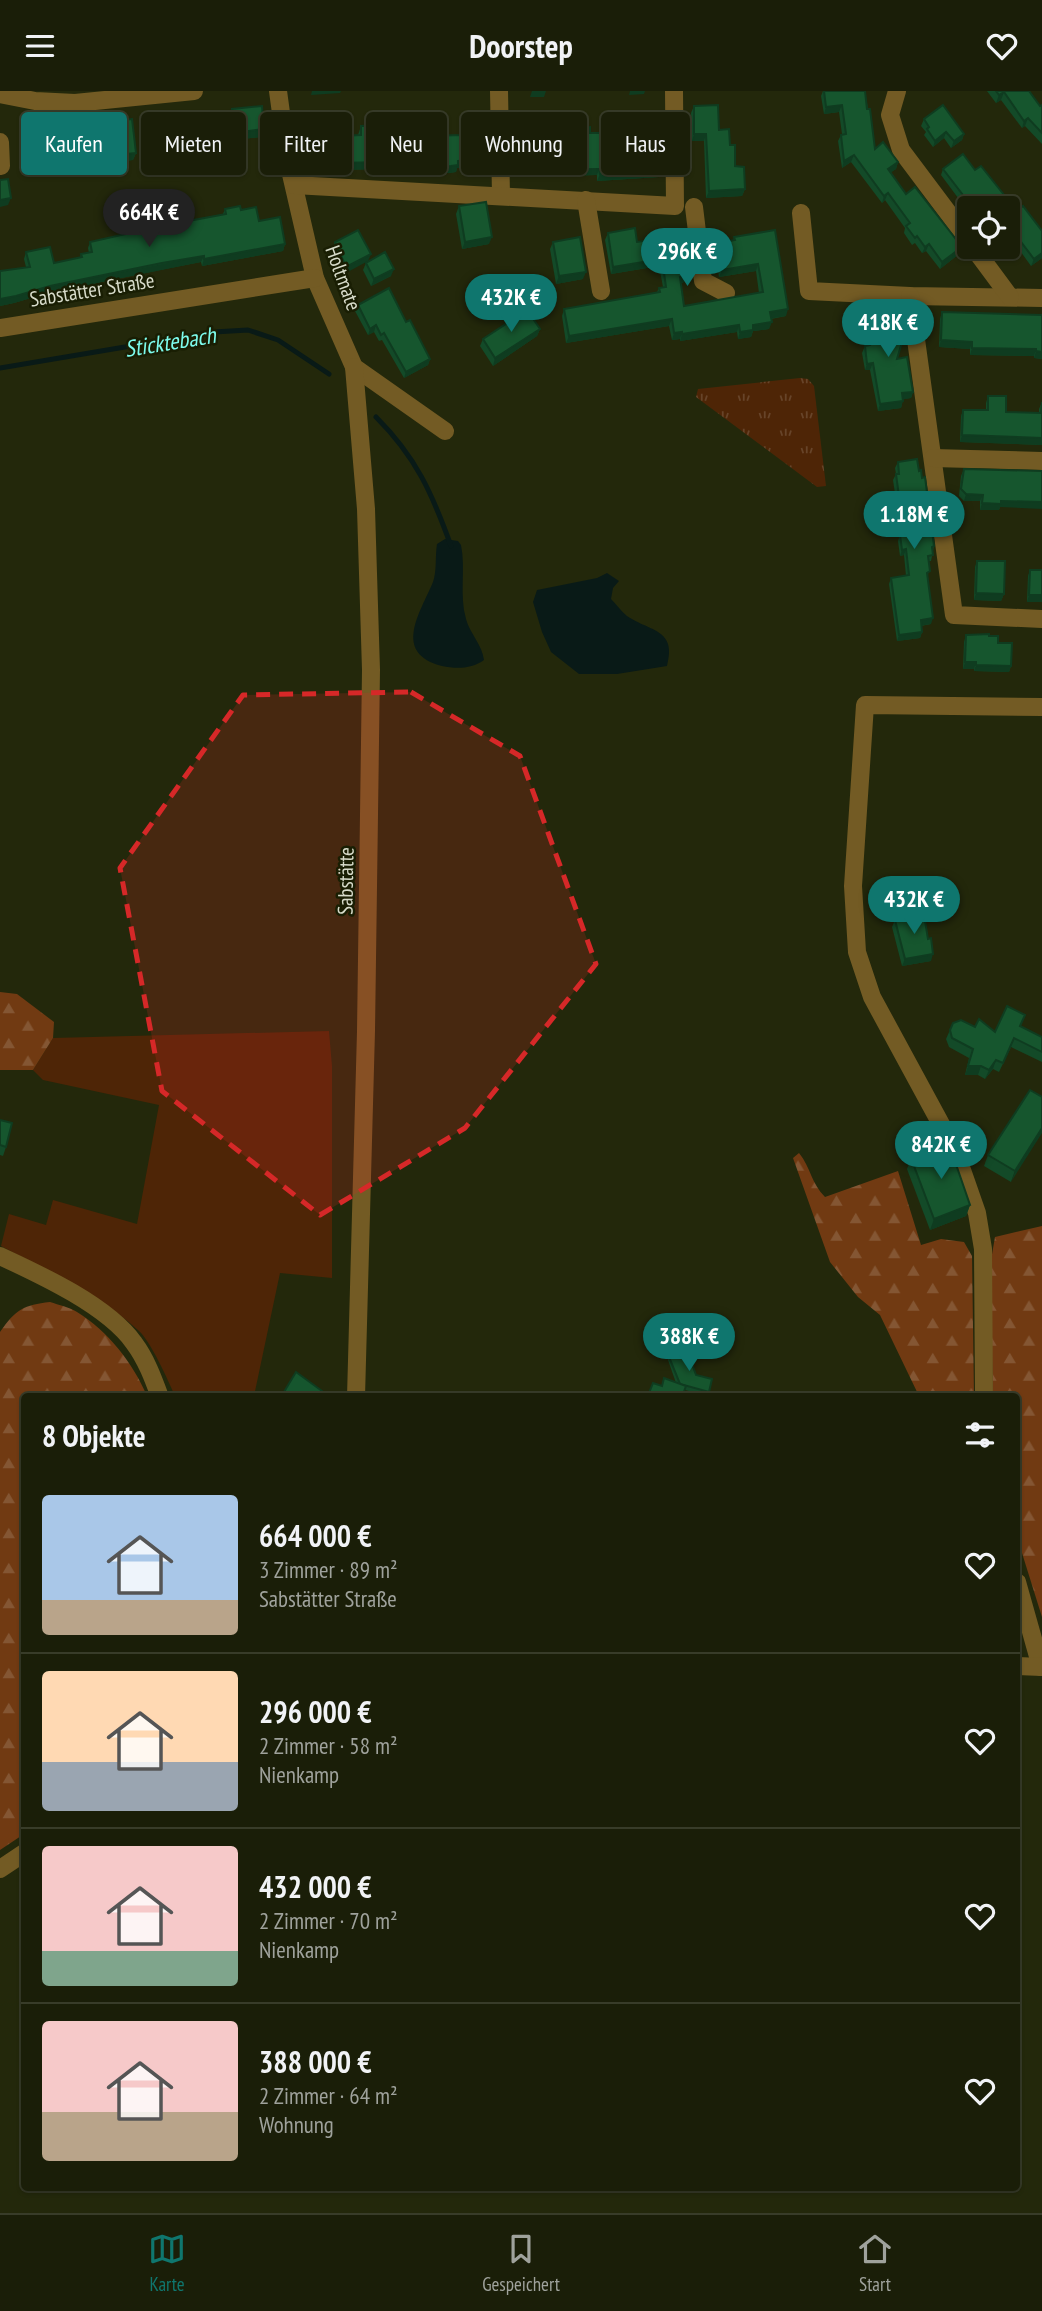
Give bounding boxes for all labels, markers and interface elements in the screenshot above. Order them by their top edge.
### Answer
text: Doorstep [469,25,573,67]
icon: menu [21,27,59,65]
icon: heart [983,27,1021,65]
chip: Kaufen [21,112,127,175]
chip: Mieten [141,112,246,175]
chip: Filter [260,112,352,175]
chip: Neu [366,112,447,175]
chip: Wohnung [461,112,587,175]
chip: Haus [601,112,690,175]
pin: 664K € [92,190,206,249]
map controls [957,196,1020,259]
button: locate [957,196,1020,259]
text: 664K € [119,197,179,226]
pin: 296K € [630,229,744,288]
text: 296K € [657,236,717,265]
street label: Holtmate [319,242,368,314]
street label: Sabstätter Straße [28,266,156,313]
pin: 432K € [454,275,568,334]
text: 432K € [481,282,541,311]
pin: 418K € [831,299,945,359]
text: 418K € [858,307,918,336]
water label: Sticktebach [123,320,219,363]
pin: 1.18M € [849,491,979,551]
text: 1.18M € [880,499,948,528]
street label: Sabstätte [331,847,360,915]
pin: 432K € [857,877,971,936]
text: 432K € [884,884,944,913]
pin: 842K € [884,1121,998,1181]
text: 842K € [911,1129,971,1158]
pin: 388K € [632,1313,746,1373]
text: 388K € [659,1321,719,1350]
text: 8 Objekte [42,1416,146,1455]
icon: filters [961,1416,999,1454]
text: 664 000 € [259,1516,372,1555]
icon: home [98,1523,182,1607]
icon: heart [961,1546,999,1584]
text: 3 Zimmer · 89 m² [259,1555,397,1584]
text: Sabstätter Straße [259,1584,397,1613]
text: 296 000 € [259,1692,372,1731]
icon: home [98,1699,182,1783]
icon: heart [961,1722,999,1760]
text: 2 Zimmer · 58 m² [259,1731,397,1760]
text: Nienkamp [259,1760,339,1789]
text: 432 000 € [259,1867,372,1906]
icon: home [98,1874,182,1958]
icon: heart [961,1897,999,1935]
text: 2 Zimmer · 70 m² [259,1906,397,1935]
text: Nienkamp [259,1935,339,1964]
text: 388 000 € [259,2042,372,2081]
icon: home [98,2049,182,2133]
icon: heart [961,2072,999,2110]
text: 2 Zimmer · 64 m² [259,2081,397,2110]
text: Wohnung [259,2110,334,2139]
tab: Karte [148,2230,186,2296]
tab: Gespeichert [482,2230,560,2296]
tab: Start [856,2230,894,2296]

